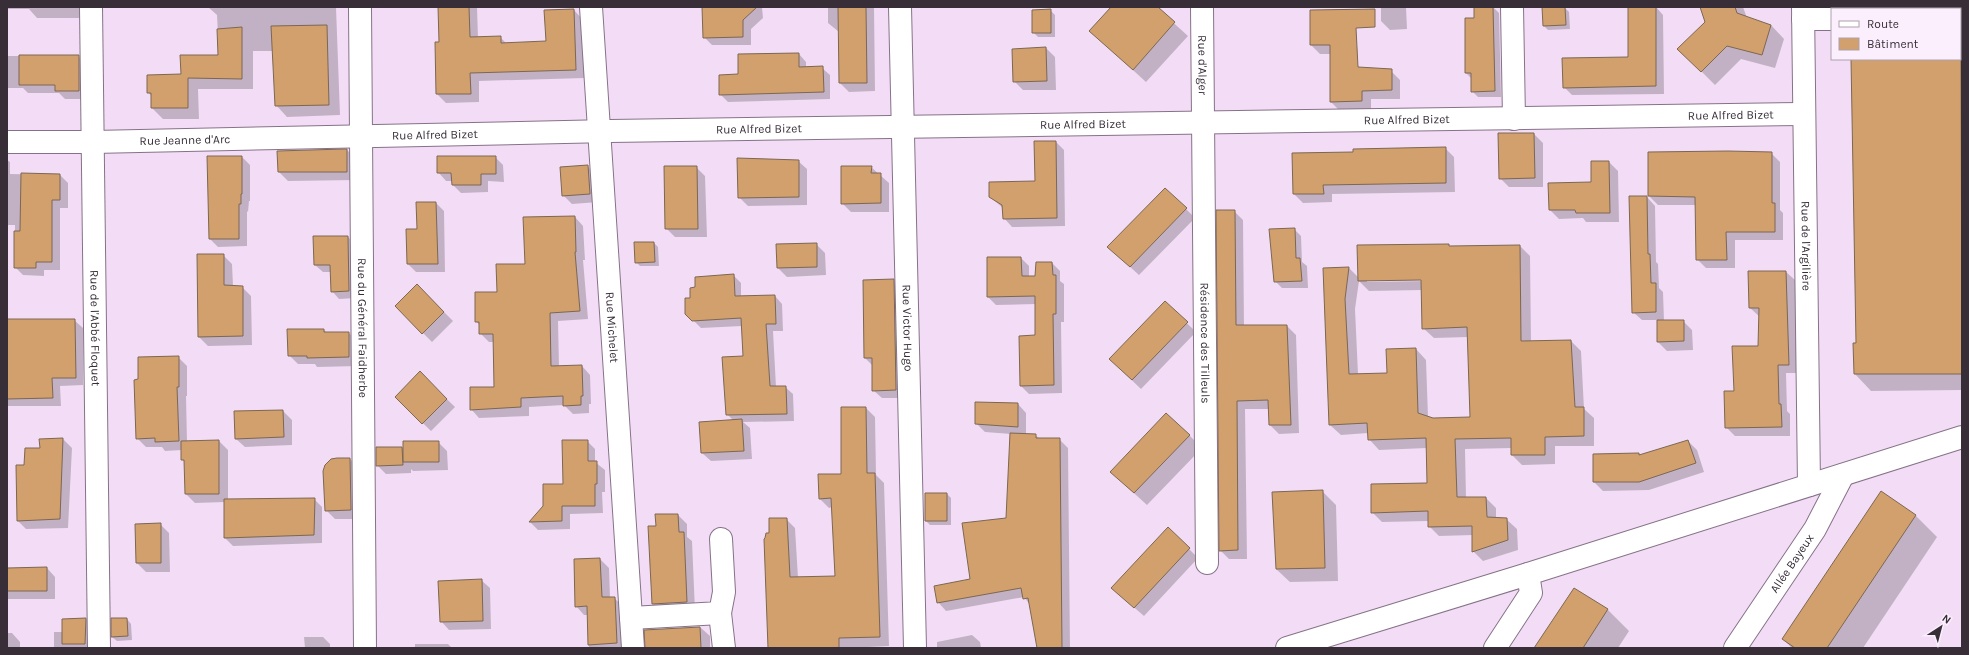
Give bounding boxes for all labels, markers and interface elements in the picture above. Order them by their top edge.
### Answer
legend [1831,8,1961,60]
text: Route [1867,17,1899,31]
street label: Rue d'Alger [1195,35,1210,96]
text: Bâtiment [1867,37,1919,51]
street label: Rue Alfred Bizet [1688,107,1774,123]
street label: Rue Alfred Bizet [1364,112,1450,127]
street label: Rue Alfred Bizet [1040,117,1126,132]
street label: Rue Alfred Bizet [716,121,802,136]
street label: Rue Alfred Bizet [392,127,479,143]
street label: Rue Jeanne d'Arc [139,132,231,148]
street label: Rue de l'Argilière [1798,201,1814,291]
street label: Rue du Général Faidherbe [355,258,370,398]
street label: Rue de l'Abbé Floquet [87,270,103,387]
street label: Résidence des Tilleuls [1197,282,1213,404]
street label: Rue Victor Hugo [899,284,916,372]
street label: Rue Michelet [603,291,621,364]
street label: Allée Bayeux [1767,531,1817,596]
north arrow [1921,607,1961,647]
text: N [1940,612,1954,627]

